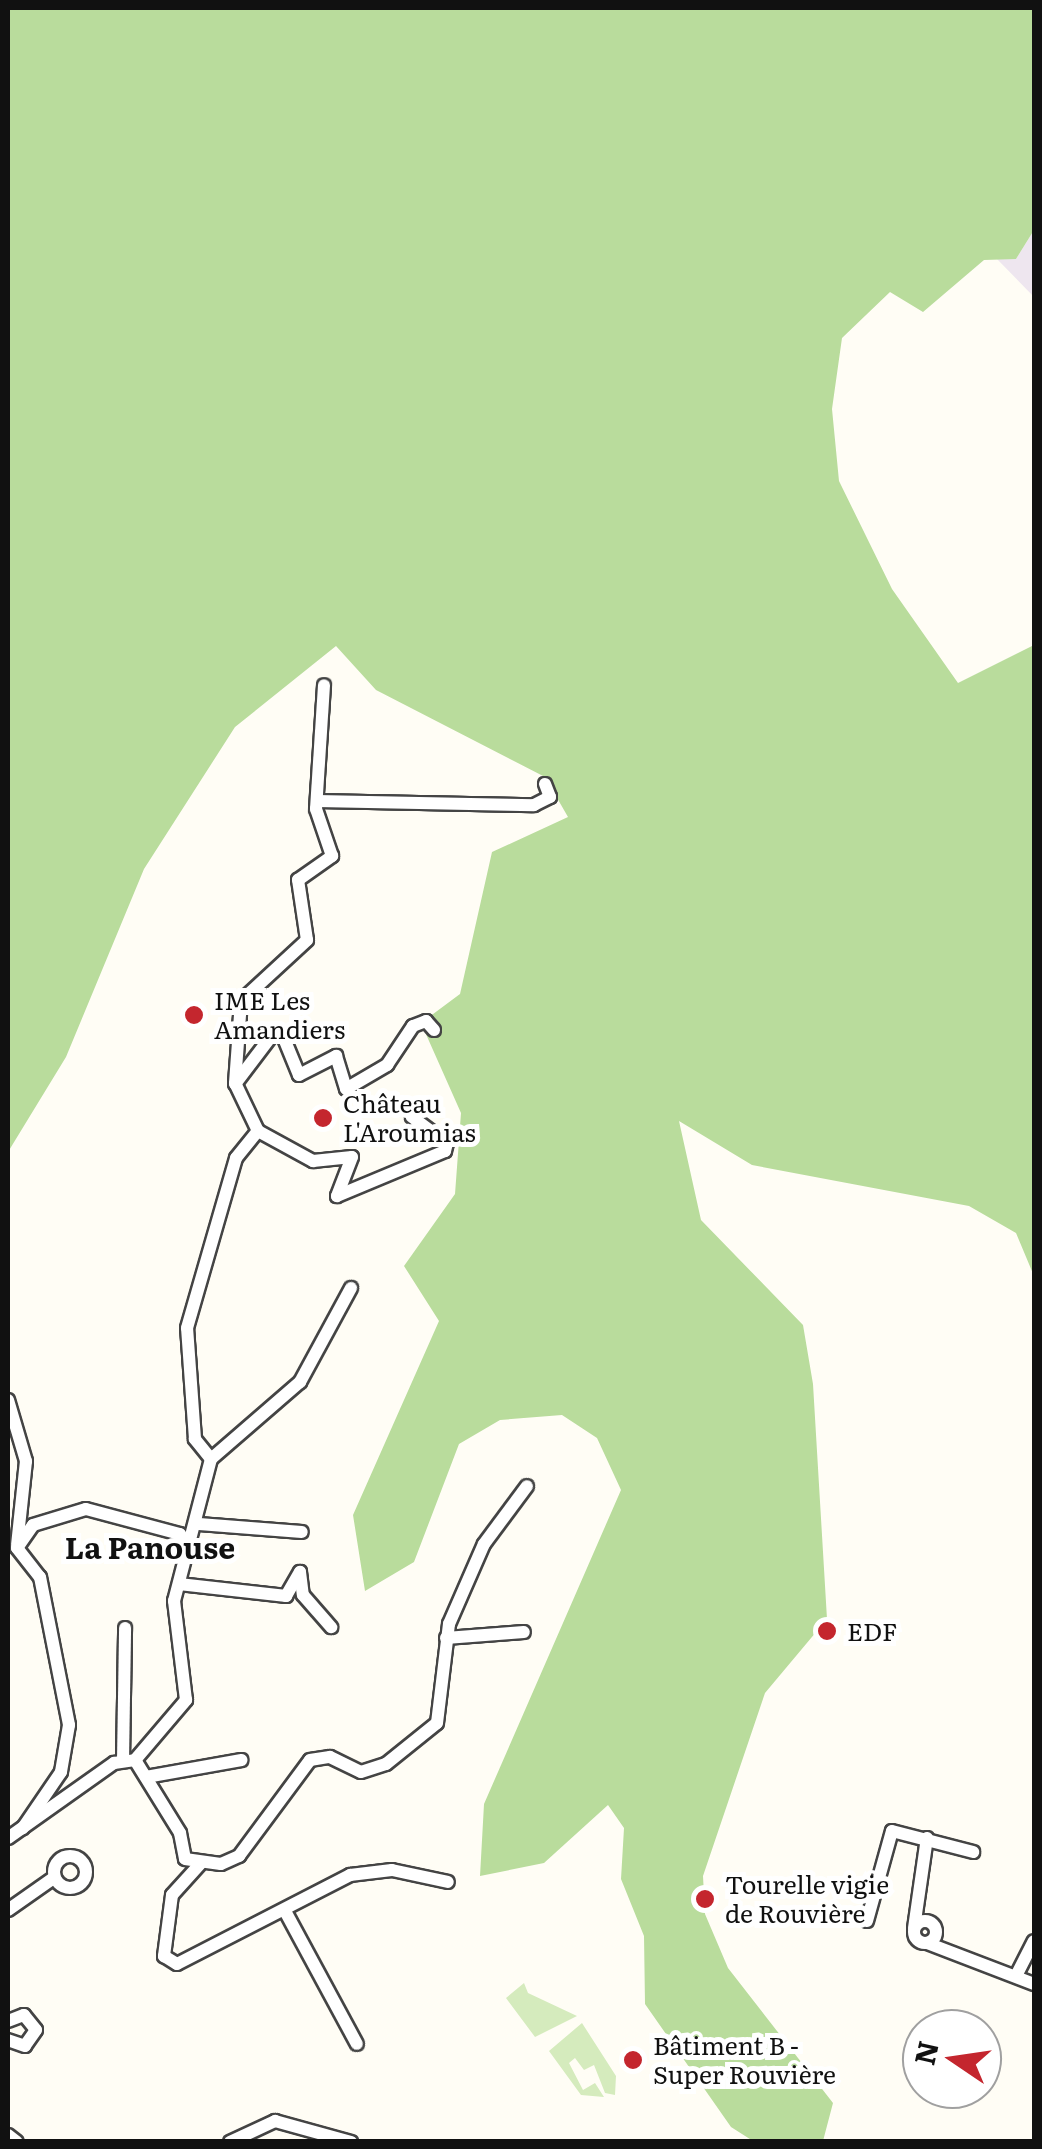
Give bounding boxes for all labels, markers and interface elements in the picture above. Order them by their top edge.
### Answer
place label: IME Les Amandiers [214,986,345,1045]
marker: IME Les Amandiers [183,1004,205,1026]
place label: Château L'Aroumias [343,1089,476,1148]
marker: Château L'Aroumias [312,1107,334,1129]
district label: La Panouse [65,1528,235,1564]
place label: EDF [847,1616,897,1646]
marker: EDF [816,1620,838,1642]
place label: Tourelle vigie de Rouvière [725,1870,889,1929]
marker: Tourelle vigie de Rouvière [694,1888,716,1910]
north arrow [902,2009,1002,2109]
place label: Bâtiment B - Super Rouvière [653,2031,836,2090]
text: N [902,2037,948,2069]
marker: Bâtiment B - Super Rouvière [622,2049,644,2071]

